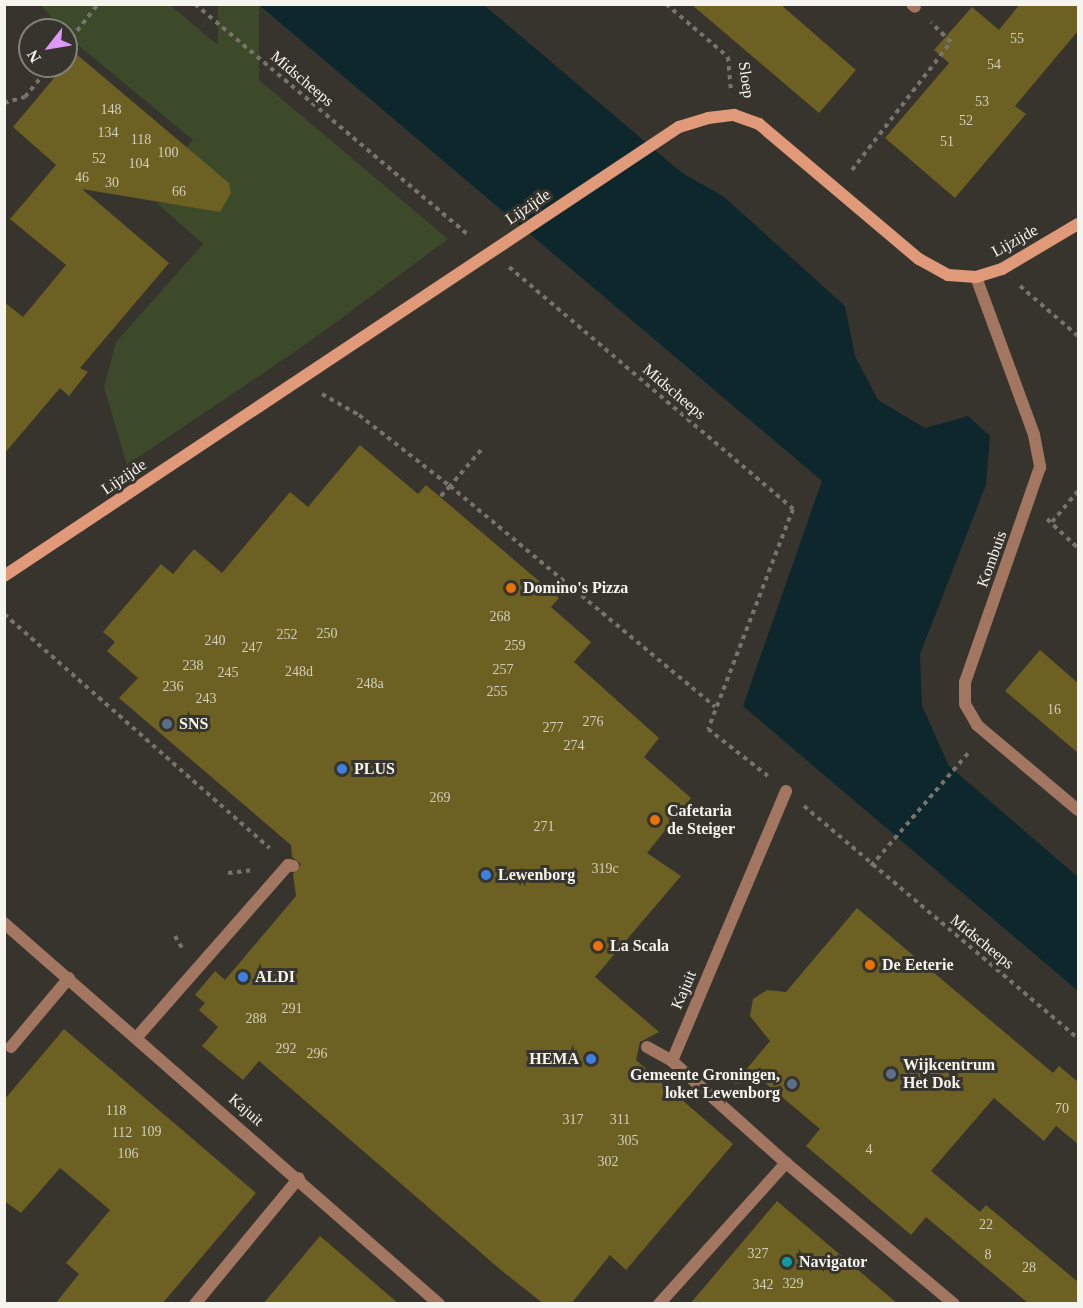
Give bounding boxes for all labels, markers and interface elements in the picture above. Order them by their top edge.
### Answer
north arrow [18,18,78,78]
house number: 55 [1010,31,1024,47]
text: N [24,47,44,66]
street label: Midscheeps [267,47,337,111]
house number: 54 [987,57,1001,73]
street label: Sloep [734,61,758,99]
house number: 53 [975,94,989,110]
house number: 148 [100,102,122,118]
house number: 52 [959,113,973,129]
house number: 134 [98,125,118,141]
house number: 118 [131,132,151,148]
house number: 51 [940,134,954,150]
house number: 100 [158,145,178,161]
house number: 52 [92,151,106,167]
house number: 104 [128,156,150,172]
house number: 46 [75,170,89,186]
house number: 30 [105,175,119,191]
house number: 66 [172,184,186,200]
street label: Lijzijde [502,185,554,229]
street label: Lijzijde [989,221,1041,261]
street label: Midscheeps [639,360,709,424]
street label: Lijzijde [98,455,150,499]
street label: Kombuis [973,528,1011,590]
place label: Domino's Pizza [523,578,628,598]
marker: Domino's Pizza [504,581,518,595]
house number: 268 [490,609,510,625]
house number: 250 [316,626,338,642]
house number: 252 [276,627,298,643]
house number: 240 [204,633,226,649]
house number: 259 [504,638,526,654]
house number: 247 [242,640,262,656]
house number: 238 [182,658,204,674]
house number: 257 [492,662,514,678]
house number: 248d [285,664,313,680]
house number: 245 [218,665,238,681]
house number: 248a [356,676,384,692]
house number: 236 [162,679,184,695]
house number: 255 [486,684,508,700]
house number: 243 [196,691,216,707]
house number: 16 [1047,702,1061,718]
place label: SNS [179,714,208,734]
house number: 276 [582,714,604,730]
marker: SNS [160,717,174,731]
house number: 277 [542,720,564,736]
house number: 274 [564,738,584,754]
place label: PLUS [354,759,395,779]
marker: PLUS [335,762,349,776]
house number: 269 [430,790,450,806]
place label: Cafetaria de Steiger [667,801,735,839]
marker: Cafetaria de Steiger [648,813,662,827]
house number: 271 [534,819,554,835]
house number: 319c [591,861,619,877]
place label: Lewenborg [498,865,575,885]
marker: Lewenborg [479,868,493,882]
street label: Midscheeps [946,910,1018,974]
place label: La Scala [610,936,669,956]
marker: La Scala [591,939,605,953]
place label: De Eeterie [882,955,954,975]
marker: De Eeterie [863,958,877,972]
place label: ALDI [255,967,295,987]
street label: Kajuit [667,968,701,1012]
marker: ALDI [236,970,250,984]
house number: 291 [282,1001,302,1017]
house number: 288 [246,1011,266,1027]
house number: 292 [276,1041,296,1057]
house number: 296 [306,1046,328,1062]
place label: HEMA [529,1049,579,1069]
marker: HEMA [584,1052,598,1066]
place label: Wijkcentrum Het Dok [903,1055,995,1093]
place label: Gemeente Groningen, loket Lewenborg [630,1065,780,1103]
marker: Wijkcentrum Het Dok [884,1067,898,1081]
marker: Gemeente Groningen, loket Lewenborg [785,1077,799,1091]
street label: Kajuit [225,1090,267,1130]
house number: 70 [1055,1101,1069,1117]
house number: 118 [106,1103,126,1119]
house number: 317 [562,1112,584,1128]
house number: 311 [610,1112,630,1128]
house number: 109 [140,1124,162,1140]
house number: 112 [112,1125,132,1141]
house number: 305 [618,1133,638,1149]
house number: 4 [866,1142,873,1158]
house number: 106 [118,1146,138,1162]
house number: 302 [598,1154,618,1170]
house number: 22 [979,1217,993,1233]
house number: 327 [748,1246,768,1262]
house number: 8 [984,1247,992,1263]
place label: Navigator [799,1252,867,1272]
marker: Navigator [780,1255,794,1269]
house number: 28 [1022,1260,1036,1276]
house number: 329 [782,1276,804,1292]
house number: 342 [752,1277,774,1293]

